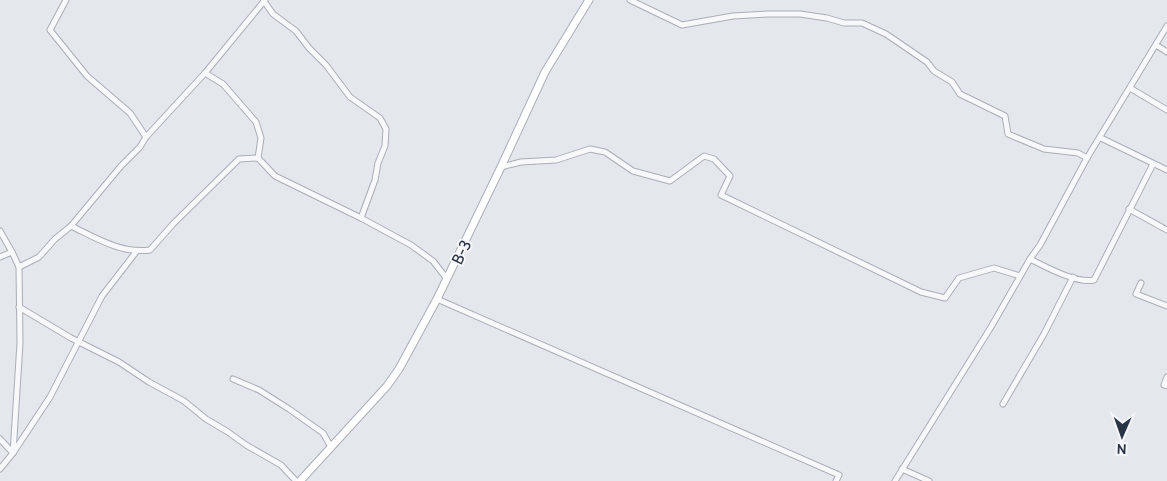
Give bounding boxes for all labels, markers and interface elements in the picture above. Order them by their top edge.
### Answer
street label: B-3 [447,237,475,268]
north arrow [1097,411,1147,461]
text: N [1116,440,1127,458]

